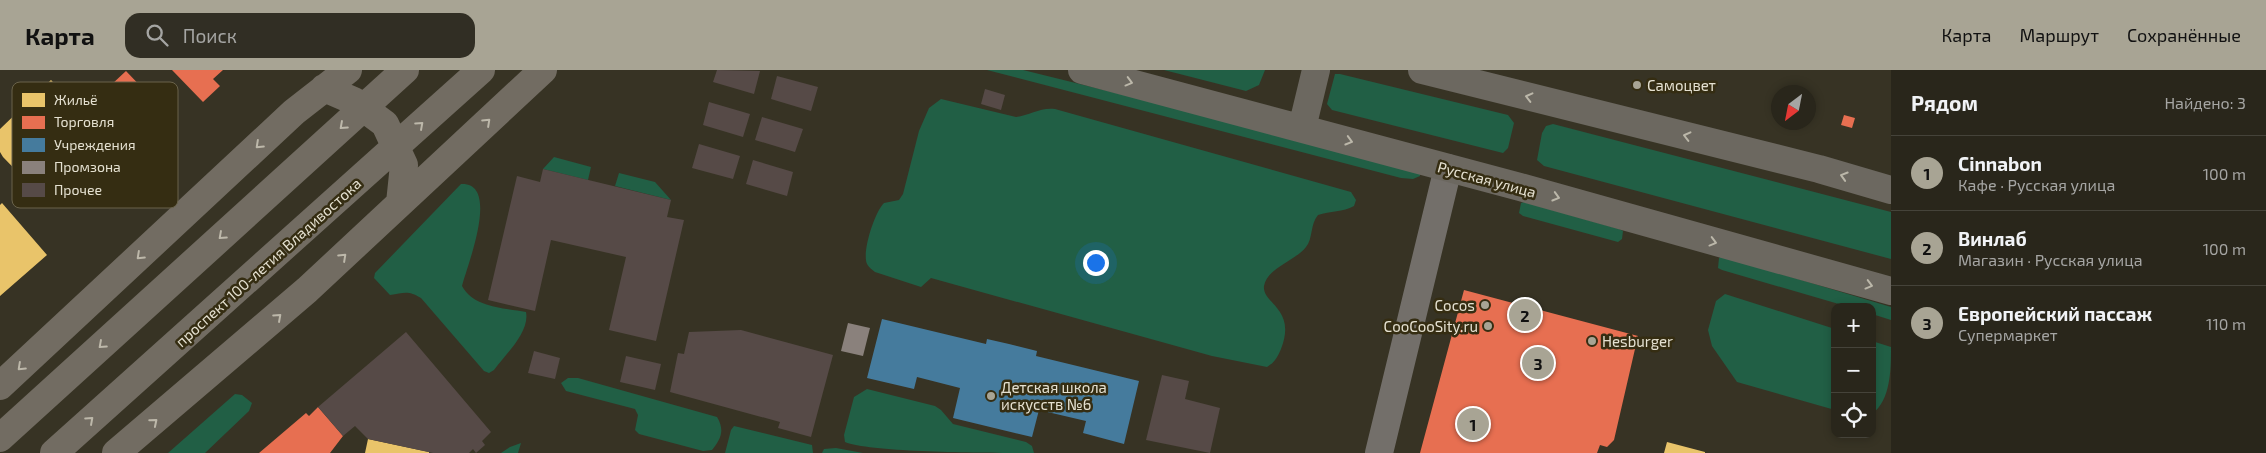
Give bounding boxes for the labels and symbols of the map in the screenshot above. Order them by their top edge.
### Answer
place label: Самоцвет [1647,76,1716,94]
one-way arrow [1124,77,1132,87]
marker: Самоцвет [1631,79,1643,91]
legend [12,82,178,208]
north arrow [1771,85,1816,130]
text: Жильё [54,91,98,108]
one-way arrow [1526,93,1534,103]
text: Торговля [54,113,114,130]
one-way arrow [481,119,490,128]
one-way arrow [339,120,348,129]
one-way arrow [414,122,423,131]
one-way arrow [1682,131,1691,142]
one-way arrow [1345,135,1353,146]
text: Учреждения [54,136,136,153]
one-way arrow [255,139,264,148]
street label: Русская улица [1436,157,1538,202]
text: Промзона [54,158,121,175]
one-way arrow [1841,172,1849,182]
street label: проспект 100-летия Владивостока [172,174,364,350]
text: Прочее [54,181,102,198]
one-way arrow [1552,192,1560,202]
one-way arrow [219,230,228,239]
one-way arrow [1708,237,1716,247]
one-way arrow [136,250,145,259]
your location [1083,250,1109,276]
one-way arrow [337,254,346,263]
one-way arrow [1865,279,1873,289]
place label: Cocos [1435,296,1475,314]
pin: 2 [1509,296,1541,334]
marker: Cocos [1479,299,1491,311]
one-way arrow [272,313,281,322]
place label: CooCooSity.ru [1384,317,1478,335]
marker: CooCooSity.ru [1482,320,1494,332]
place label: Hesburger [1602,332,1673,350]
marker: Hesburger [1586,335,1598,347]
one-way arrow [99,339,108,348]
pin: 3 [1522,344,1554,382]
one-way arrow [17,361,26,370]
place label: Детская школа искусств №6 [1001,378,1107,414]
marker: Детская школа искусств №6 [985,390,997,402]
pin: 1 [1457,405,1489,443]
one-way arrow [85,417,94,426]
one-way arrow [148,418,157,427]

